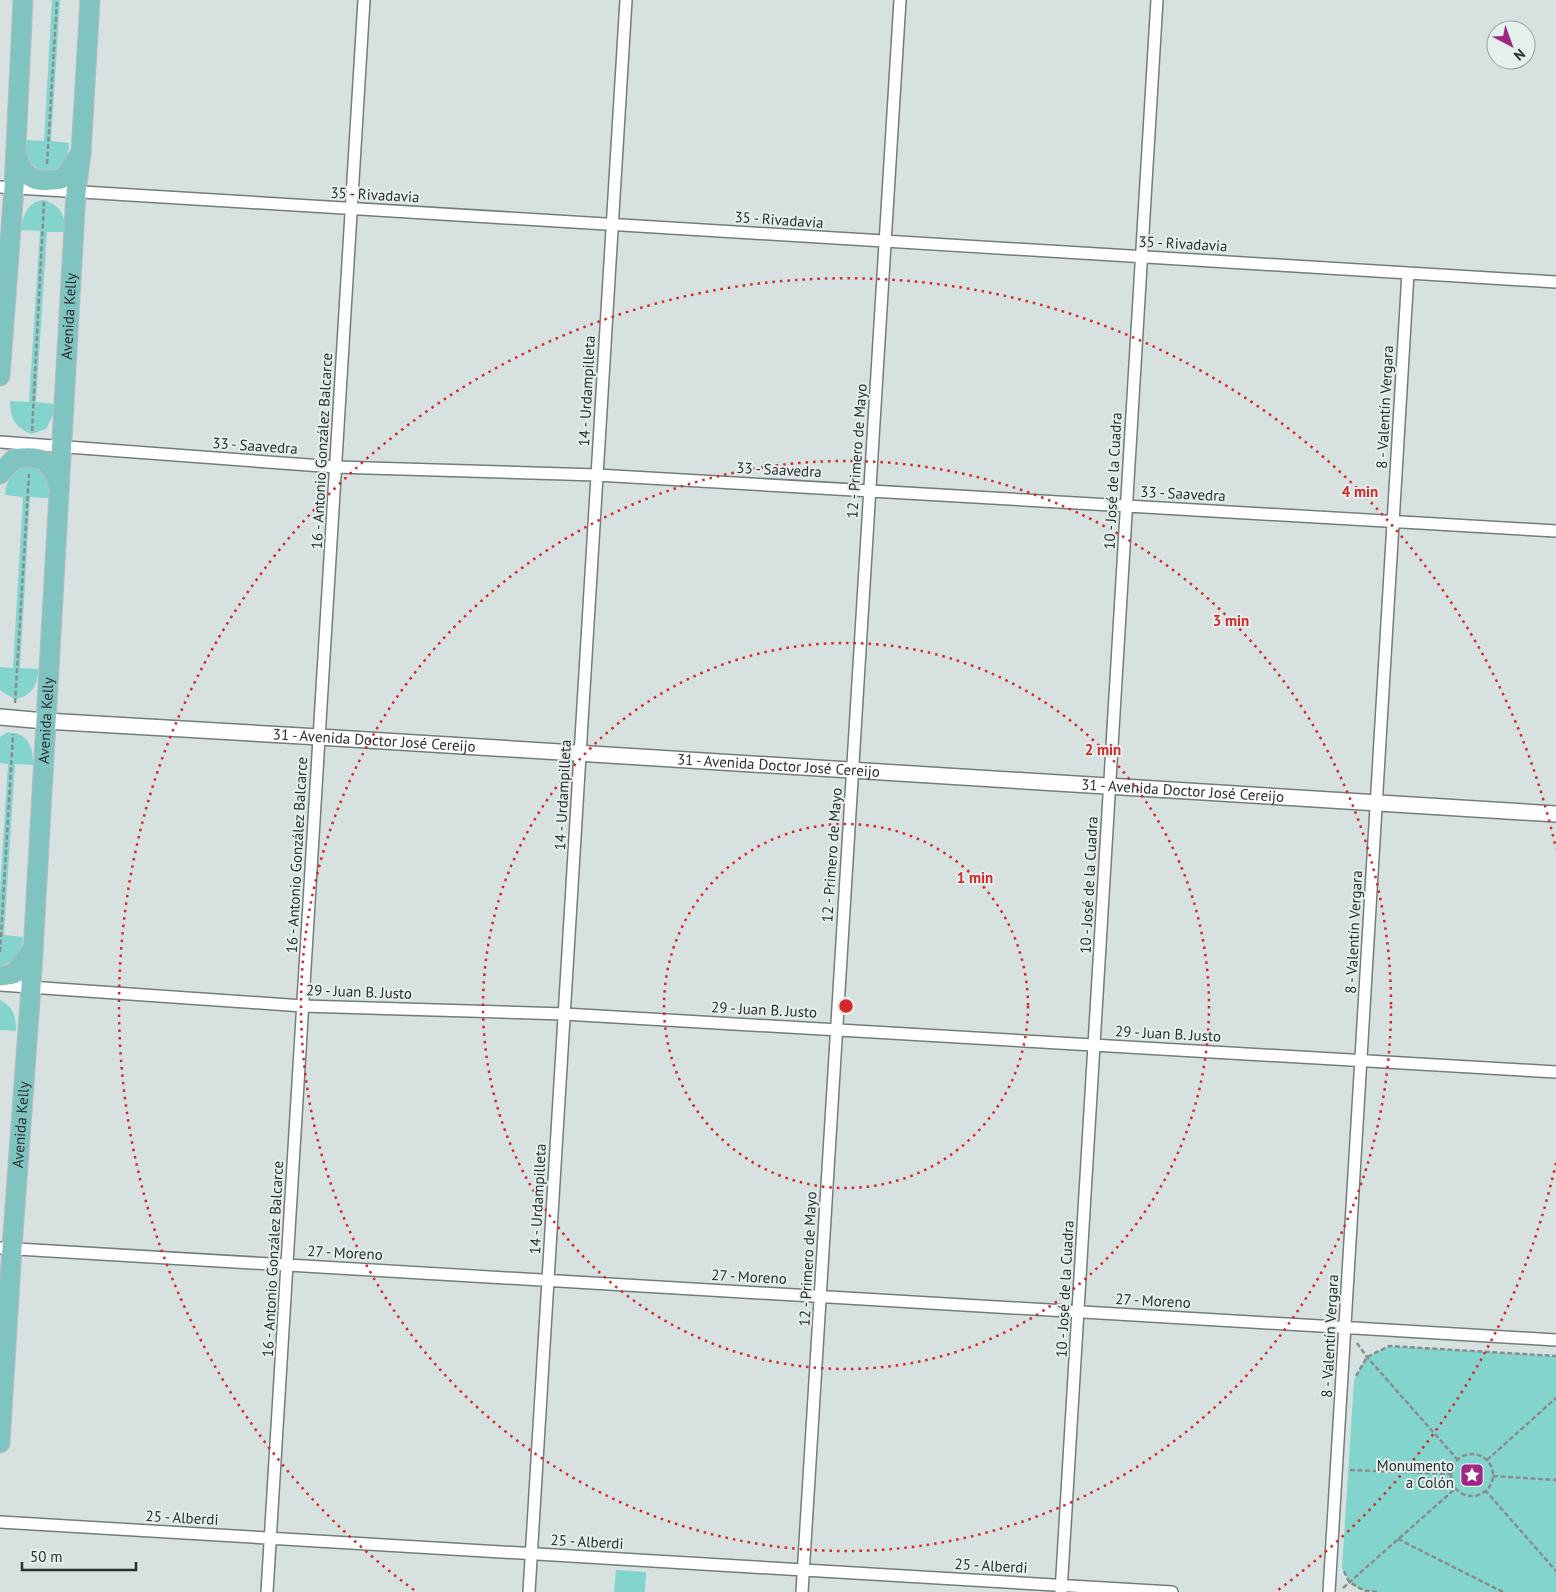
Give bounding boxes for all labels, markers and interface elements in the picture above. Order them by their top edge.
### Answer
north arrow [1486,20,1536,70]
text: N [1510,45,1529,65]
street label: 35 - Rivadavia [330,183,420,206]
street label: 35 - Rivadavia [734,207,824,232]
street label: 35 - Rivadavia [1138,232,1228,255]
street label: Avenida Kelly [57,272,80,360]
street label: 14 - Urdampilleta [574,335,599,447]
street label: 8 - Valentín Vergara [1372,345,1397,469]
street label: 16 - Antonio González Balcarce [307,352,336,550]
street label: 12 - Primero de Mayo [842,383,871,519]
street label: 10 - José de la Cuadra [1099,412,1126,550]
street label: 33 - Saavedra [212,433,298,458]
street label: 33 - Saavedra [736,458,822,481]
street label: 33 - Saavedra [1140,482,1226,505]
text: 4 min [1342,482,1378,501]
text: 3 min [1213,611,1249,630]
street label: Avenida Kelly [34,677,58,764]
street label: 31 - Avenida Doctor José Cereijo [272,724,476,756]
street label: 14 - Urdampilleta [550,739,575,851]
text: 2 min [1085,740,1121,759]
street label: 31 - Avenida Doctor José Cereijo [676,749,881,781]
street label: 16 - Antonio González Balcarce [282,756,311,954]
street label: 31 - Avenida Doctor José Cereijo [1081,774,1285,806]
street label: 12 - Primero de Mayo [817,787,846,923]
street label: 10 - José de la Cuadra [1075,816,1102,954]
text: 1 min [957,868,993,887]
street label: 8 - Valentín Vergara [1341,870,1366,994]
street label: 29 - Juan B. Justo [306,980,412,1003]
street label: 29 - Juan B. Justo [711,997,817,1022]
centre of rings [837,997,855,1015]
street label: 29 - Juan B. Justo [1115,1021,1221,1046]
street label: Avenida Kelly [8,1081,33,1169]
street label: 14 - Urdampilleta [525,1143,550,1255]
street label: 16 - Antonio González Balcarce [258,1160,287,1358]
street label: 12 - Primero de Mayo [794,1191,821,1327]
street label: 10 - José de la Cuadra [1051,1220,1078,1358]
street label: 27 - Moreno [307,1241,383,1264]
street label: 27 - Moreno [711,1265,787,1288]
street label: 8 - Valentín Vergara [1317,1274,1342,1398]
street label: 27 - Moreno [1115,1289,1191,1312]
place label: Monumento a Colón [1377,1456,1454,1492]
place icon: Monumento a Colón [1459,1462,1485,1488]
street label: 25 - Alberdi [145,1506,219,1529]
street label: 25 - Alberdi [550,1530,624,1553]
scale bar [22,1540,136,1572]
text: 50 m [30,1547,63,1566]
street label: 25 - Alberdi [954,1554,1028,1577]

